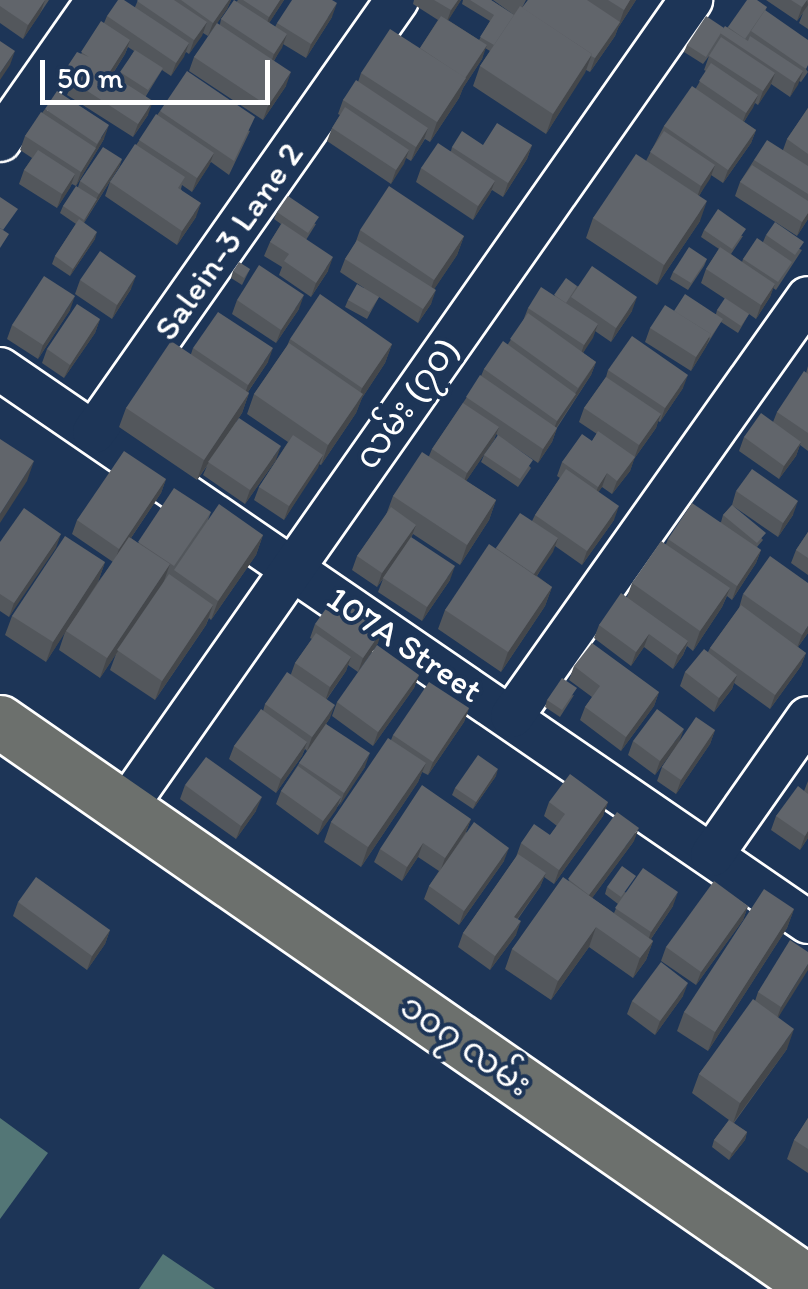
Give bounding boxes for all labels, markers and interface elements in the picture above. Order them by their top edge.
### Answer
scale bar [45,40,275,102]
text: 50 m [57,59,123,96]
street label: Salein-3 Lane 2 [144,134,312,348]
street label: လမ်း (၇၀) [345,329,467,477]
street label: 107A Street [319,577,491,711]
street label: ၁၀၇ လမ်း [392,985,540,1105]

